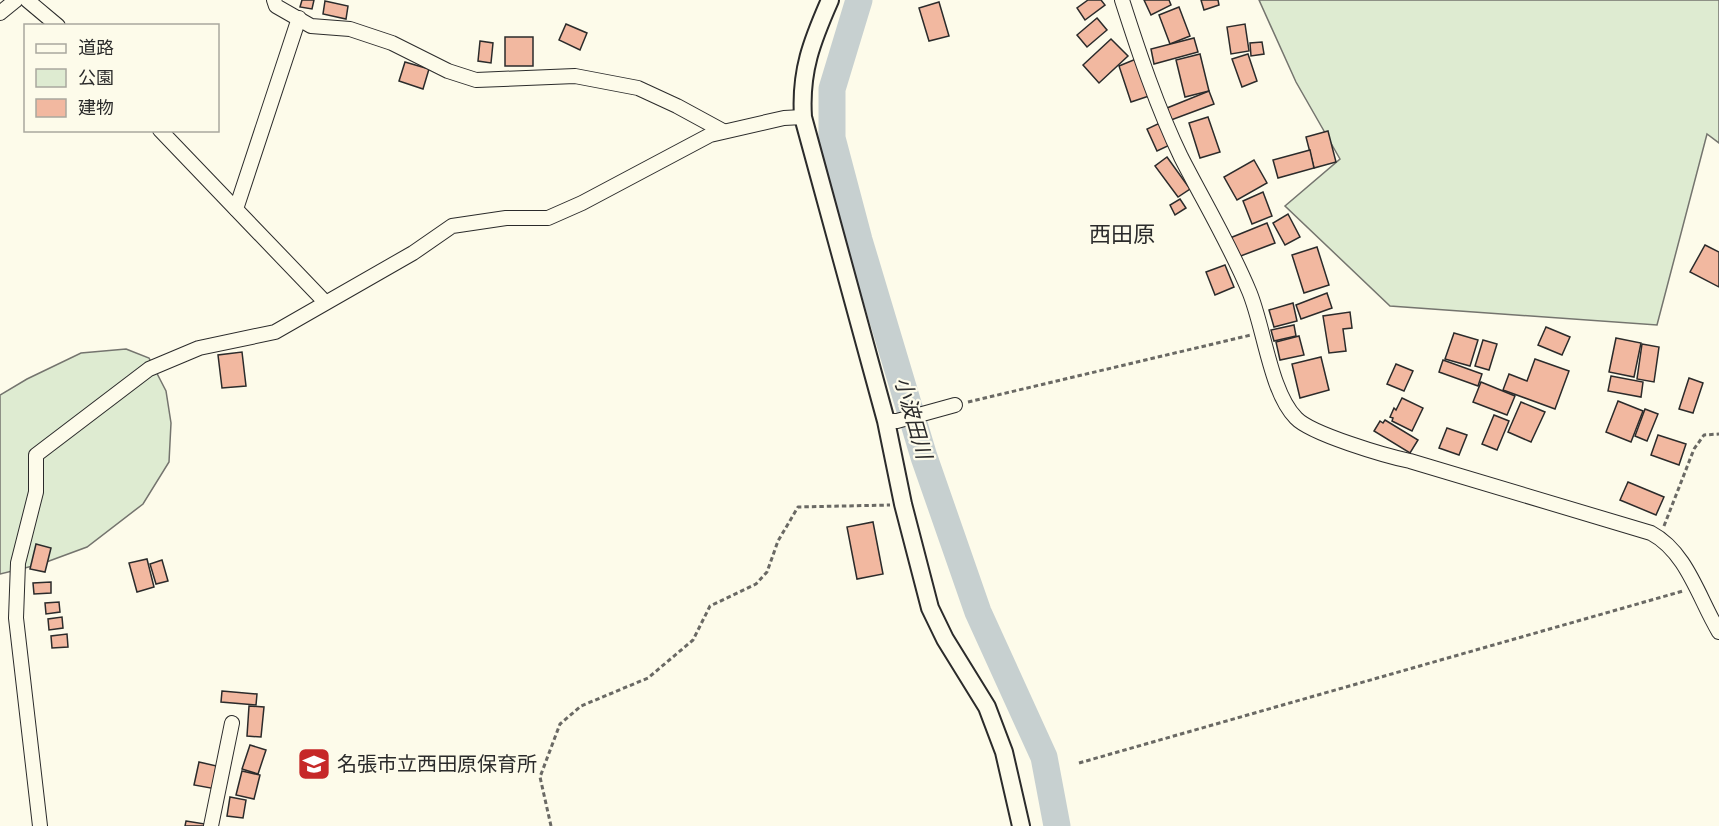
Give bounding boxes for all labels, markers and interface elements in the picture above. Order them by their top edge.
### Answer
legend [24,24,219,132]
text: 道路 [78,37,114,59]
text: 公園 [78,67,114,89]
text: 建物 [78,97,114,119]
district label: 西田原 [1089,222,1155,248]
water label: 小波田川 [890,374,937,464]
school or university icon: 名張市立西田原保育所 [296,746,332,782]
place label: 名張市立西田原保育所 [337,753,537,776]

